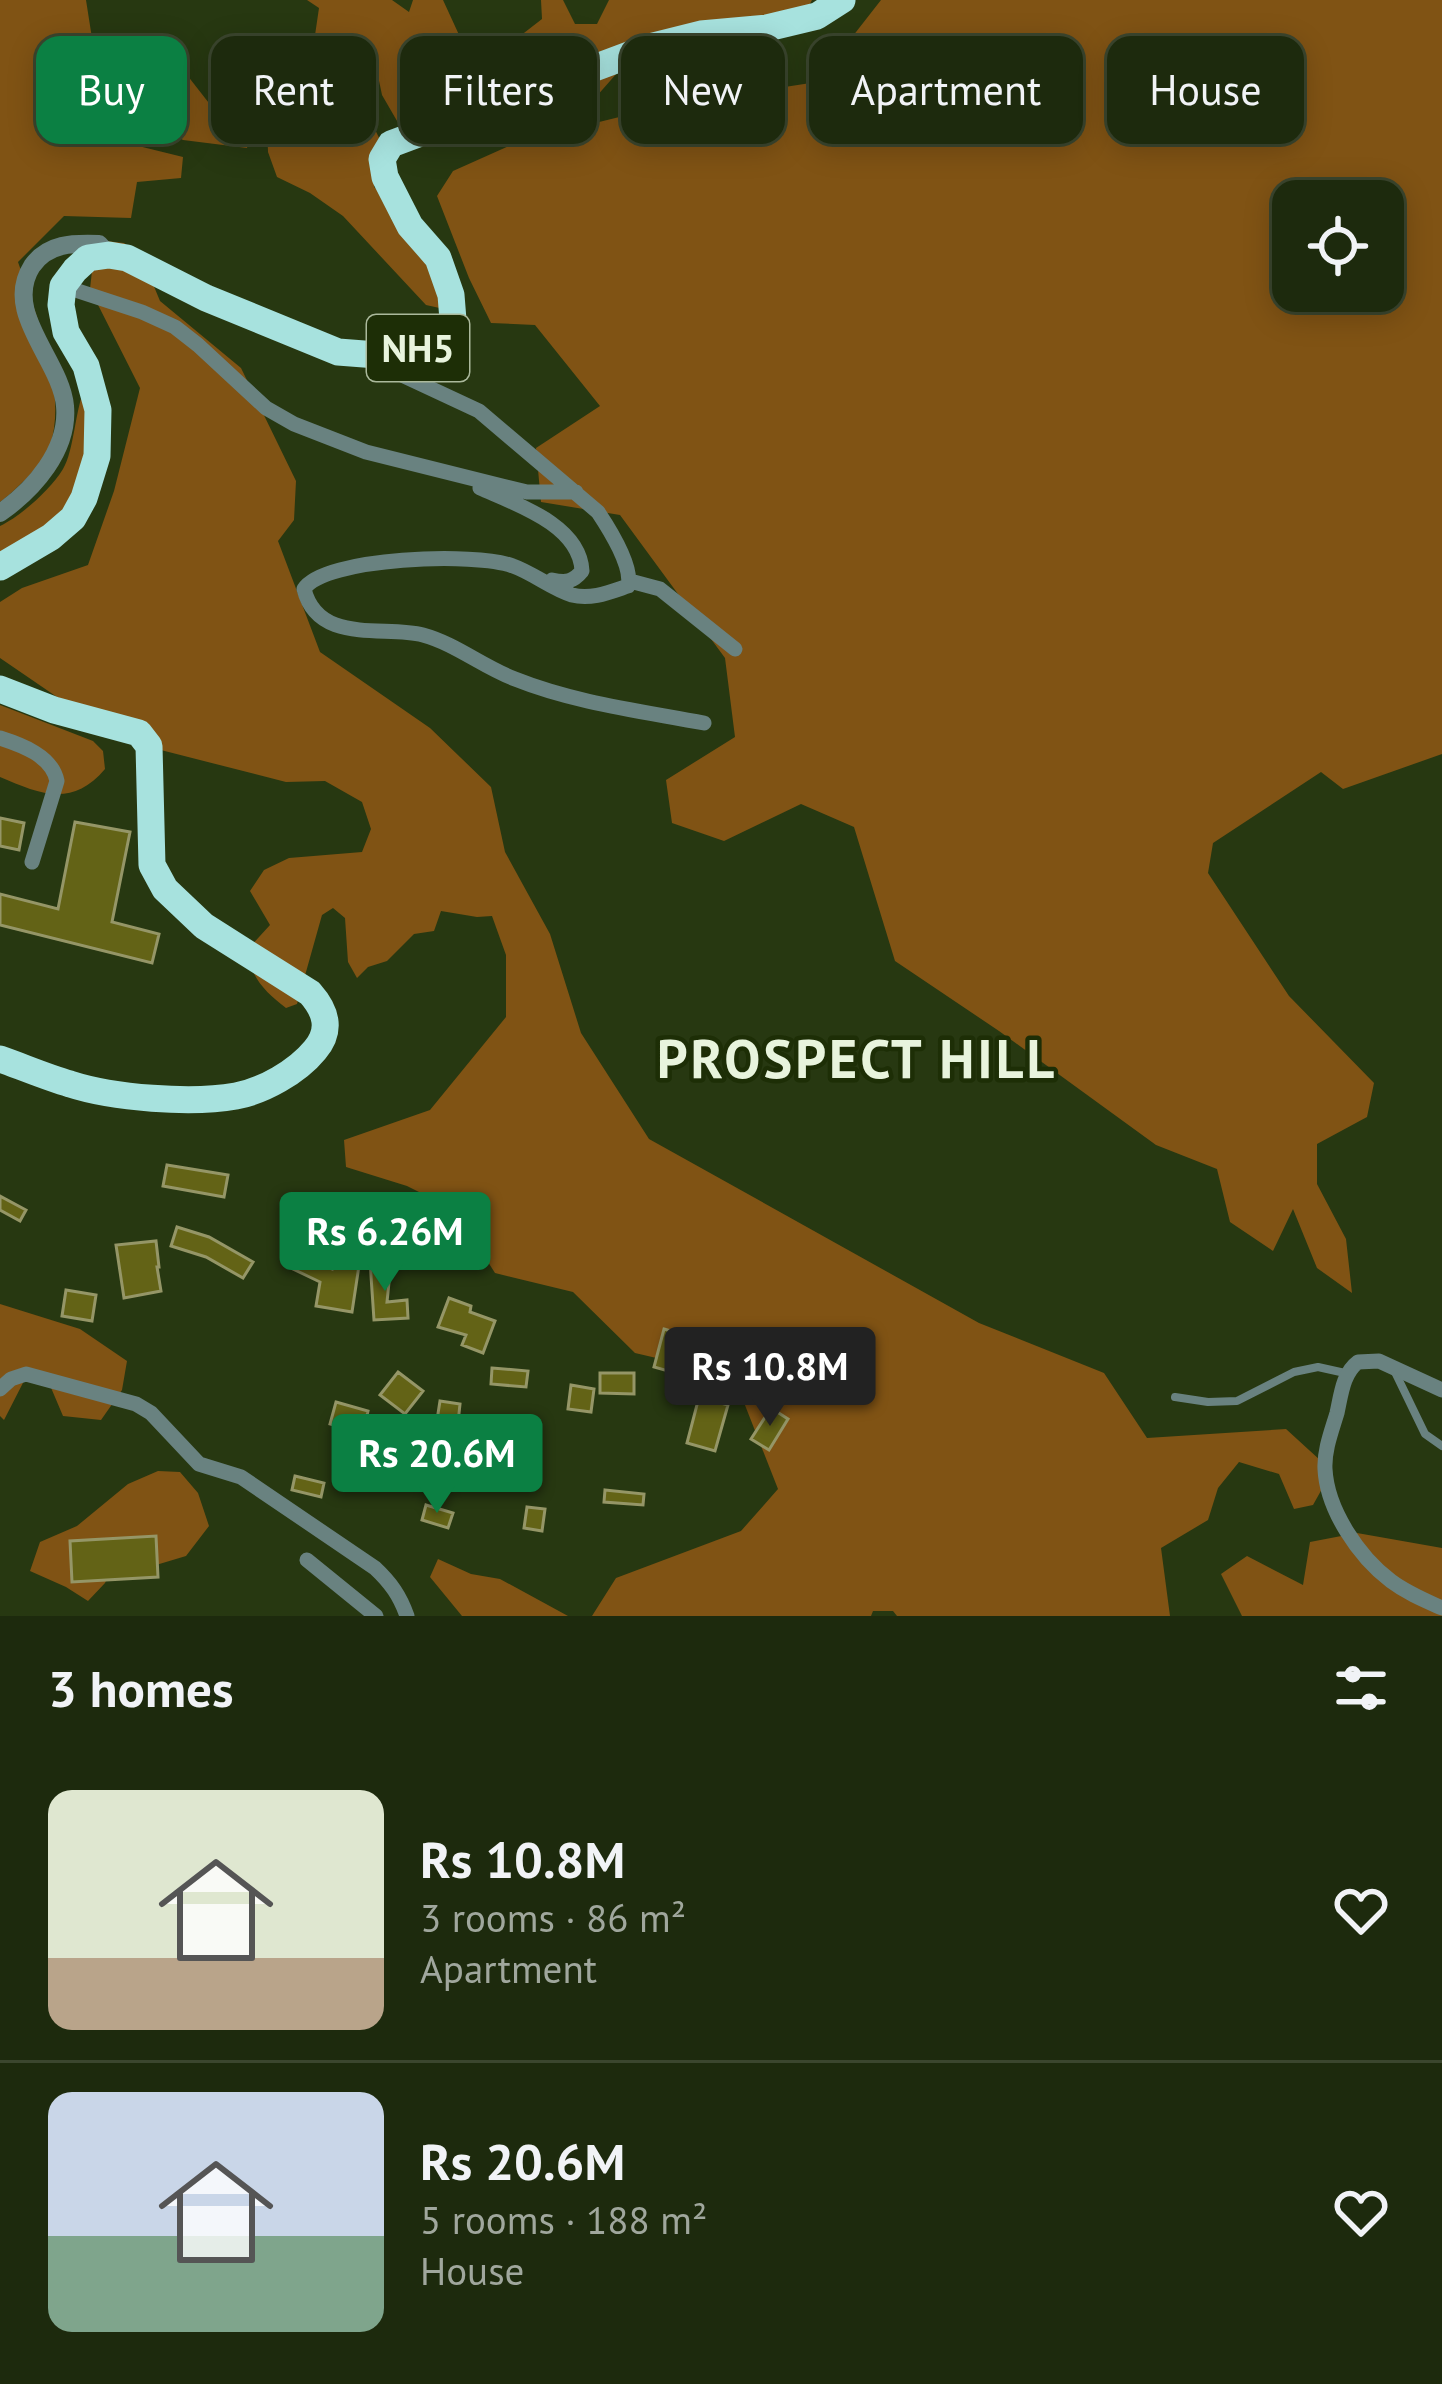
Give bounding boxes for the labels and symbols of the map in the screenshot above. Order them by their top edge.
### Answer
road number: NH5 [367,315,469,381]
district label: PROSPECT HILL [657,1023,1057,1093]
pin: Rs 6.26M [261,1192,509,1294]
pin: Rs 10.8M [646,1327,894,1429]
pin: Rs 20.6M [313,1414,561,1516]

